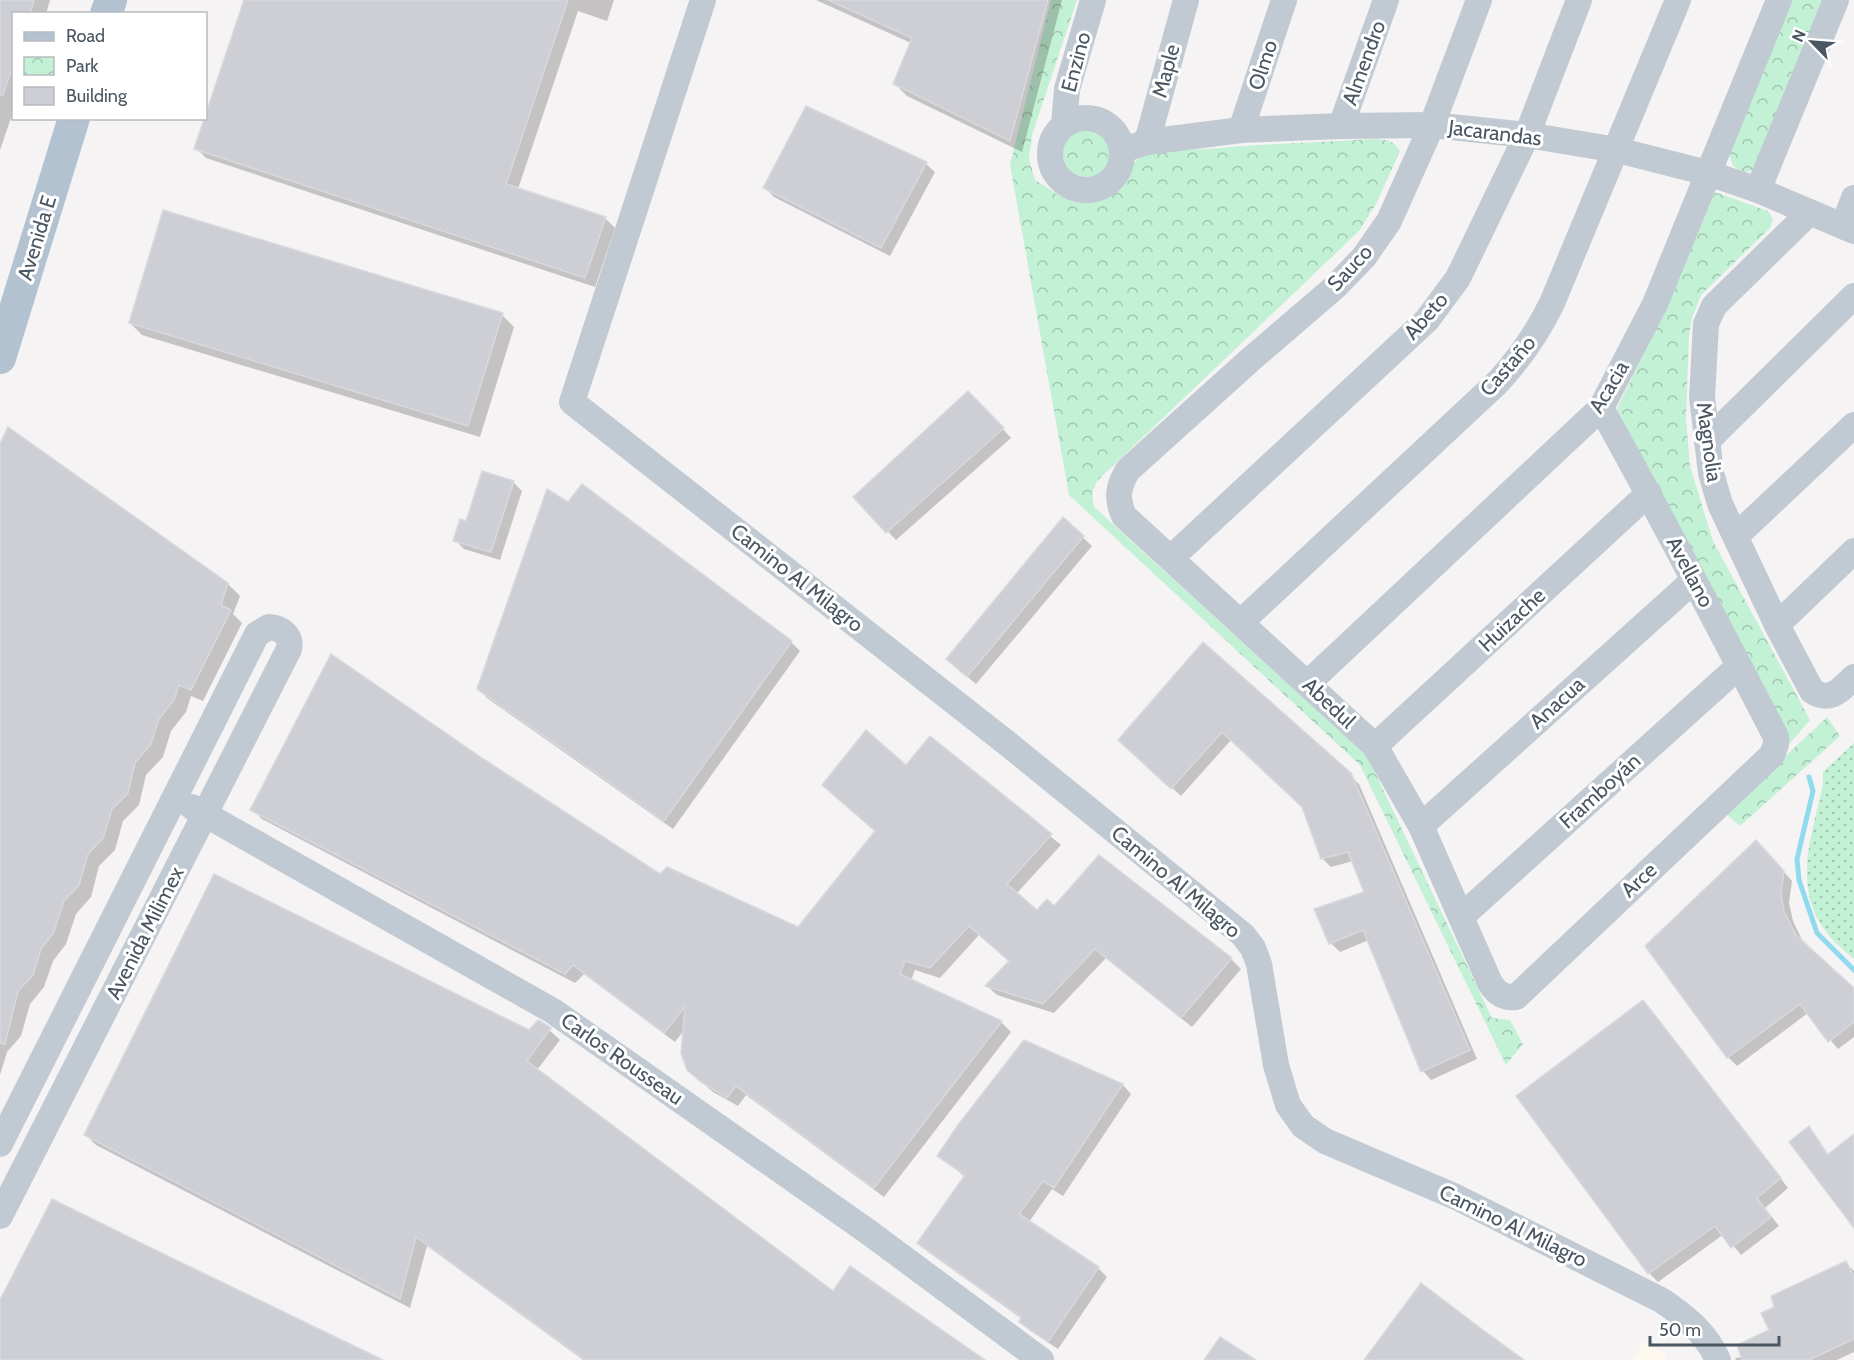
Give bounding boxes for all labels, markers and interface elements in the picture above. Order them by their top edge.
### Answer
legend [12,12,207,120]
north arrow [1782,12,1842,72]
street label: Almendro [1337,17,1390,109]
text: Road [66,25,105,47]
text: N [1788,27,1810,45]
street label: Enzino [1056,29,1095,94]
street label: Olmo [1243,37,1282,93]
street label: Maple [1146,41,1185,100]
text: Park [66,55,99,77]
text: Building [66,85,128,107]
street label: Jacarandas [1446,114,1543,151]
street label: Avenida E [12,192,61,283]
street label: Sauco [1322,239,1377,296]
street label: Abeto [1399,287,1453,344]
street label: Castaño [1475,330,1541,401]
street label: Acacia [1583,356,1634,417]
street label: Magnolia [1692,400,1727,483]
street label: Camino Al Milagro [726,518,868,637]
street label: Avellano [1661,532,1719,611]
street label: Huizache [1473,582,1550,657]
street label: Anacua [1524,671,1589,734]
street label: Abedul [1298,672,1361,733]
street label: Framboyán [1554,748,1645,833]
street label: Camino Al Milagro [1107,820,1246,943]
street label: Arce [1616,857,1662,902]
street label: Avenida Milimex [100,862,189,1003]
street label: Carlos Rousseau [556,1007,688,1110]
street label: Camino Al Milagro [1435,1179,1591,1272]
scale bar [1650,1309,1779,1347]
text: 50 m [1659,1319,1701,1341]

